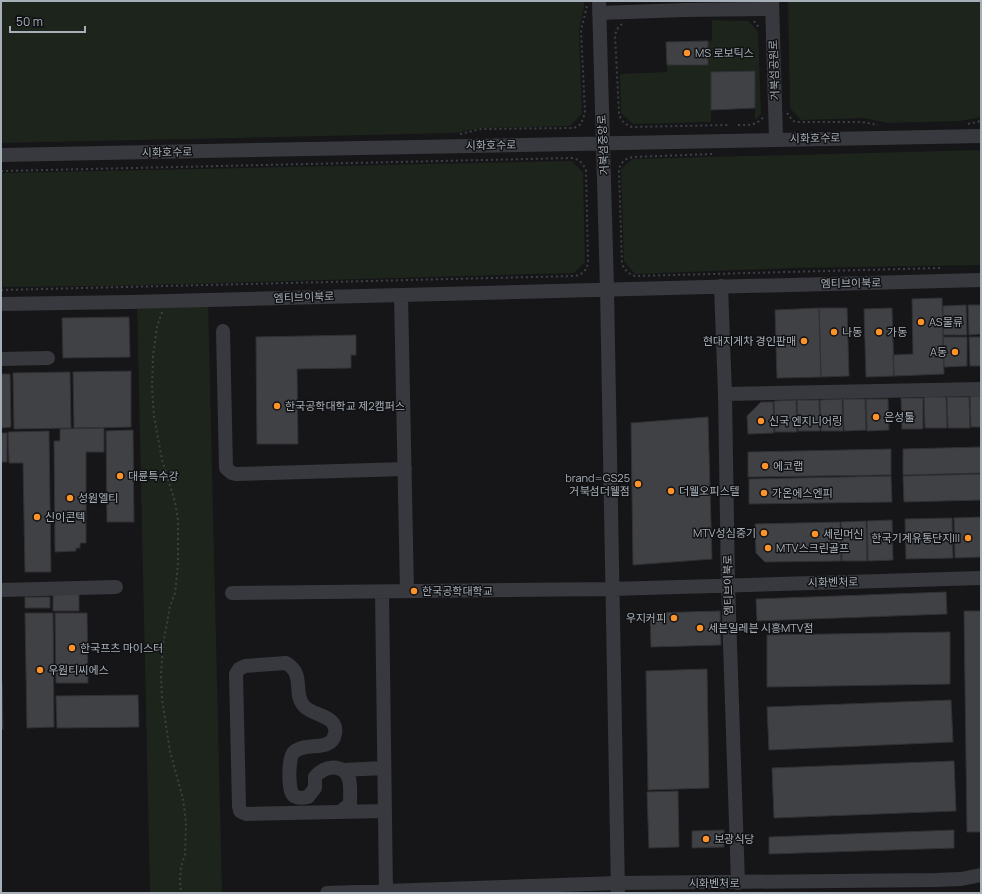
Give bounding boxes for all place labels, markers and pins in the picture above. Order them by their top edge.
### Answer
place label: MS 로보틱스 [695,45,754,60]
marker: MS 로보틱스 [682,48,692,58]
place label: AS물류 [929,314,963,329]
marker: AS물류 [916,317,926,327]
place label: 나동 [842,324,862,339]
place label: 가동 [887,324,907,339]
marker: 나동 [829,327,839,337]
marker: 가동 [874,327,884,337]
place label: 현대지게차 경인판매 [703,333,796,348]
marker: 현대지게차 경인판매 [799,336,809,346]
place label: A동 [930,344,947,359]
marker: A동 [950,347,960,357]
place label: 한국공학대학교 제2캠퍼스 [285,398,405,413]
marker: 한국공학대학교 제2캠퍼스 [272,401,282,411]
place label: 은성툴 [884,409,914,424]
marker: 은성툴 [871,412,881,422]
place label: 신국 엔지니어링 [769,413,842,428]
marker: 신국 엔지니어링 [756,416,766,426]
place label: 에코랩 [773,458,803,473]
marker: 에코랩 [760,461,770,471]
place label: 대륜특수강 [128,468,179,483]
place label: brand=GS25 거북섬더웰점 [565,470,630,498]
marker: 대륜특수강 [115,471,125,481]
marker: brand=GS25 거북섬더웰점 [633,479,643,489]
place label: 더웰오피스텔 [679,483,740,498]
place label: 가온에스엔피 [772,485,833,500]
marker: 더웰오피스텔 [666,486,676,496]
marker: 가온에스엔피 [759,488,769,498]
place label: 성원엘티 [78,490,118,505]
marker: 성원엘티 [65,493,75,503]
place label: 신이콘텍 [45,509,85,524]
marker: 신이콘텍 [32,512,42,522]
place label: MTV성심중기 [693,525,756,540]
place label: 세린머신 [823,526,863,541]
marker: MTV성심중기 [759,528,769,538]
marker: 세린머신 [810,529,820,539]
place label: 한국기계유통단지III [871,530,960,545]
marker: 한국기계유통단지III [963,533,973,543]
place label: MTV스크린골프 [776,540,849,555]
marker: MTV스크린골프 [763,543,773,553]
place label: 한국공학대학교 [422,583,493,598]
marker: 한국공학대학교 [409,586,419,596]
place label: 우지커피 [626,610,666,625]
marker: 우지커피 [669,613,679,623]
place label: 세븐일레븐 시흥MTV점 [708,620,814,635]
marker: 세븐일레븐 시흥MTV점 [695,623,705,633]
place label: 한국프츠 마이스터 [80,640,163,655]
marker: 한국프츠 마이스터 [67,643,77,653]
place label: 우원티씨에스 [48,662,109,677]
marker: 우원티씨에스 [35,665,45,675]
place label: 보광식당 [714,831,754,846]
marker: 보광식당 [701,834,711,844]

